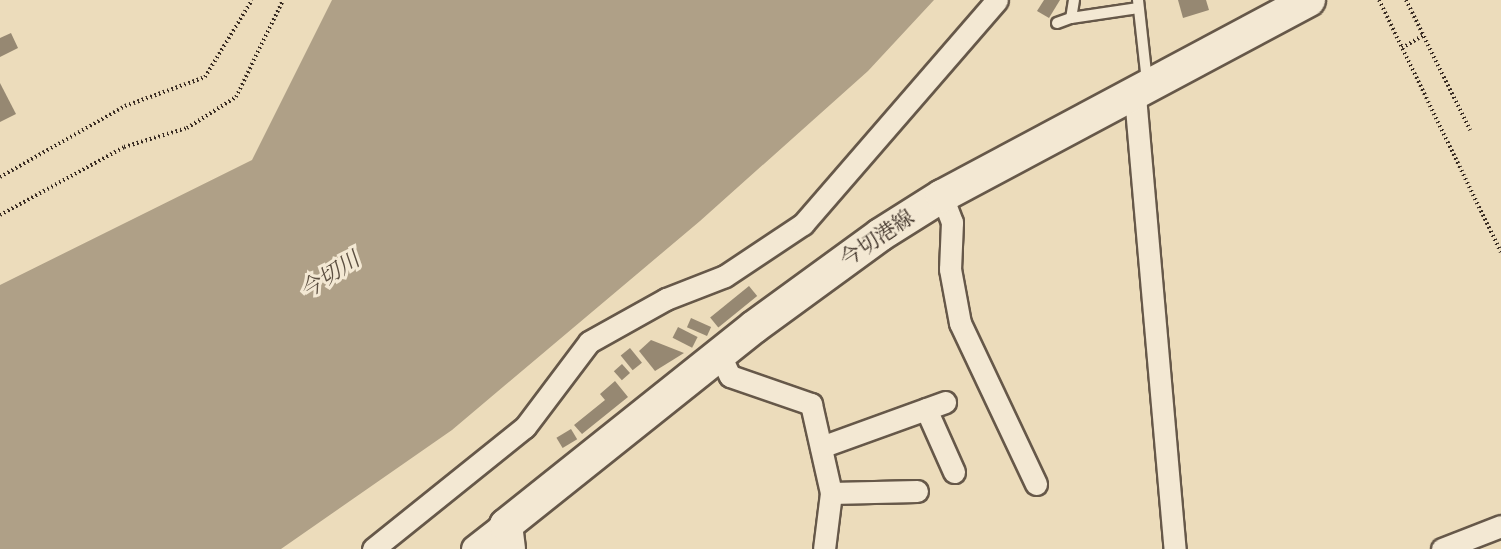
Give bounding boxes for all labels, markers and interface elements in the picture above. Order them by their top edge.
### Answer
street label: 今切港線 [835,204,919,272]
water label: 今切川 [295,247,365,305]

